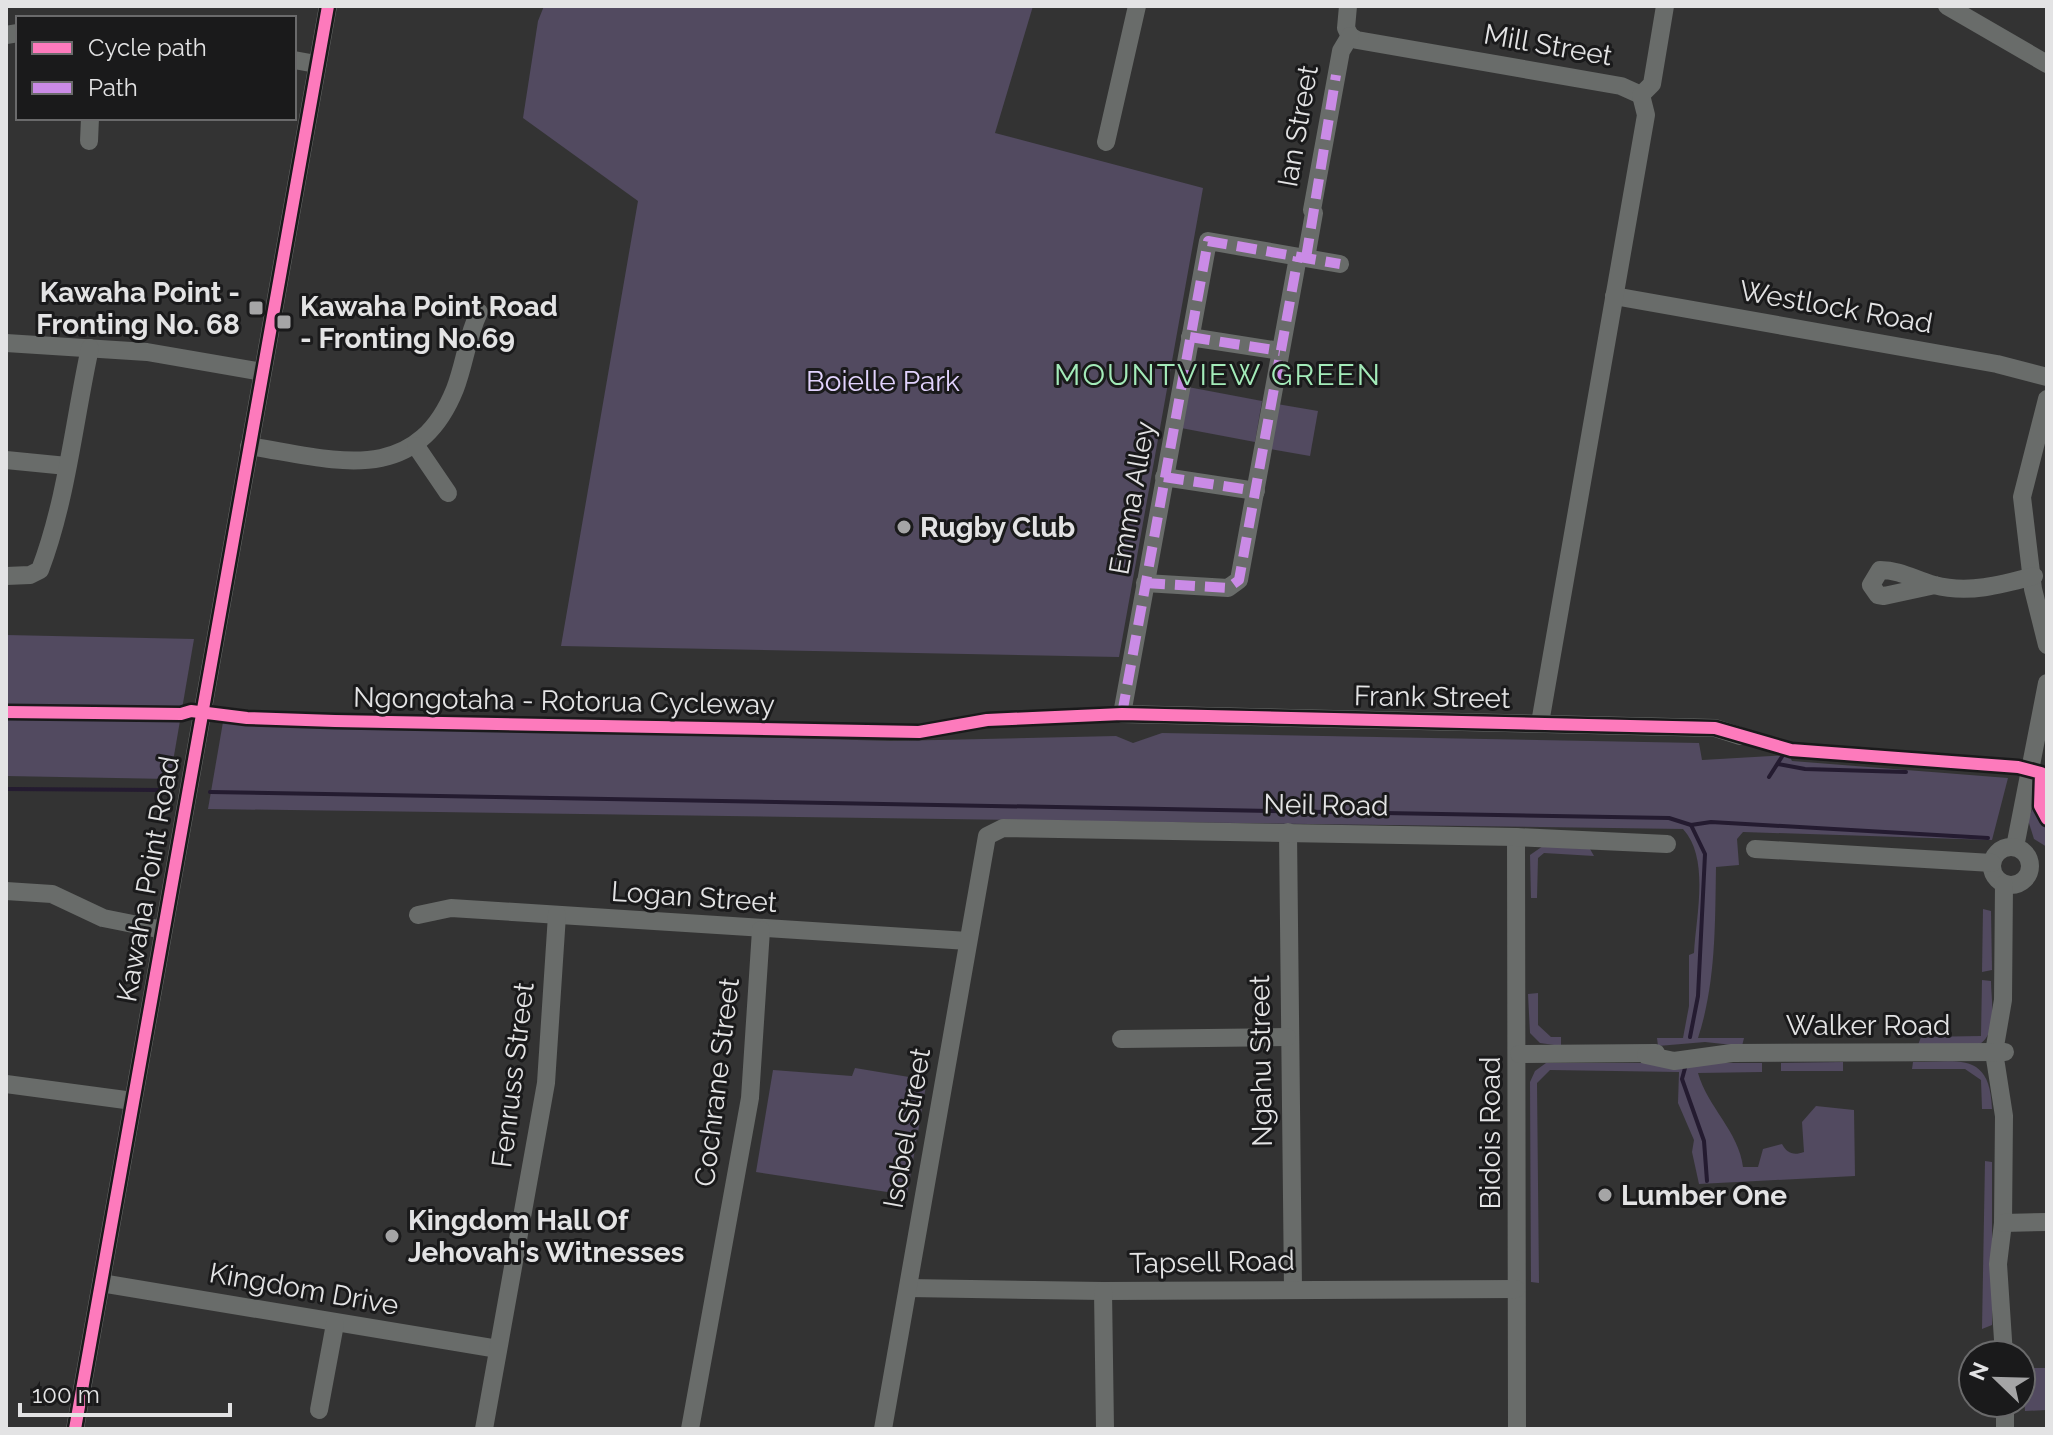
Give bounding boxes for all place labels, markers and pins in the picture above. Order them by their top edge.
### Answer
place label: Kawaha Point - Fronting No. 68 [36,276,240,341]
place label: Kawaha Point Road - Fronting No.69 [300,290,558,355]
marker: Kawaha Point - Fronting No. 68 [247,299,265,317]
marker: Kawaha Point Road - Fronting No.69 [275,313,293,331]
place label: Rugby Club [920,511,1075,544]
marker: Rugby Club [895,518,913,536]
place label: Lumber One [1621,1179,1787,1212]
marker: Lumber One [1596,1186,1614,1204]
place label: Kingdom Hall Of Jehovah's Witnesses [408,1204,684,1269]
marker: Kingdom Hall Of Jehovah's Witnesses [383,1227,401,1245]

